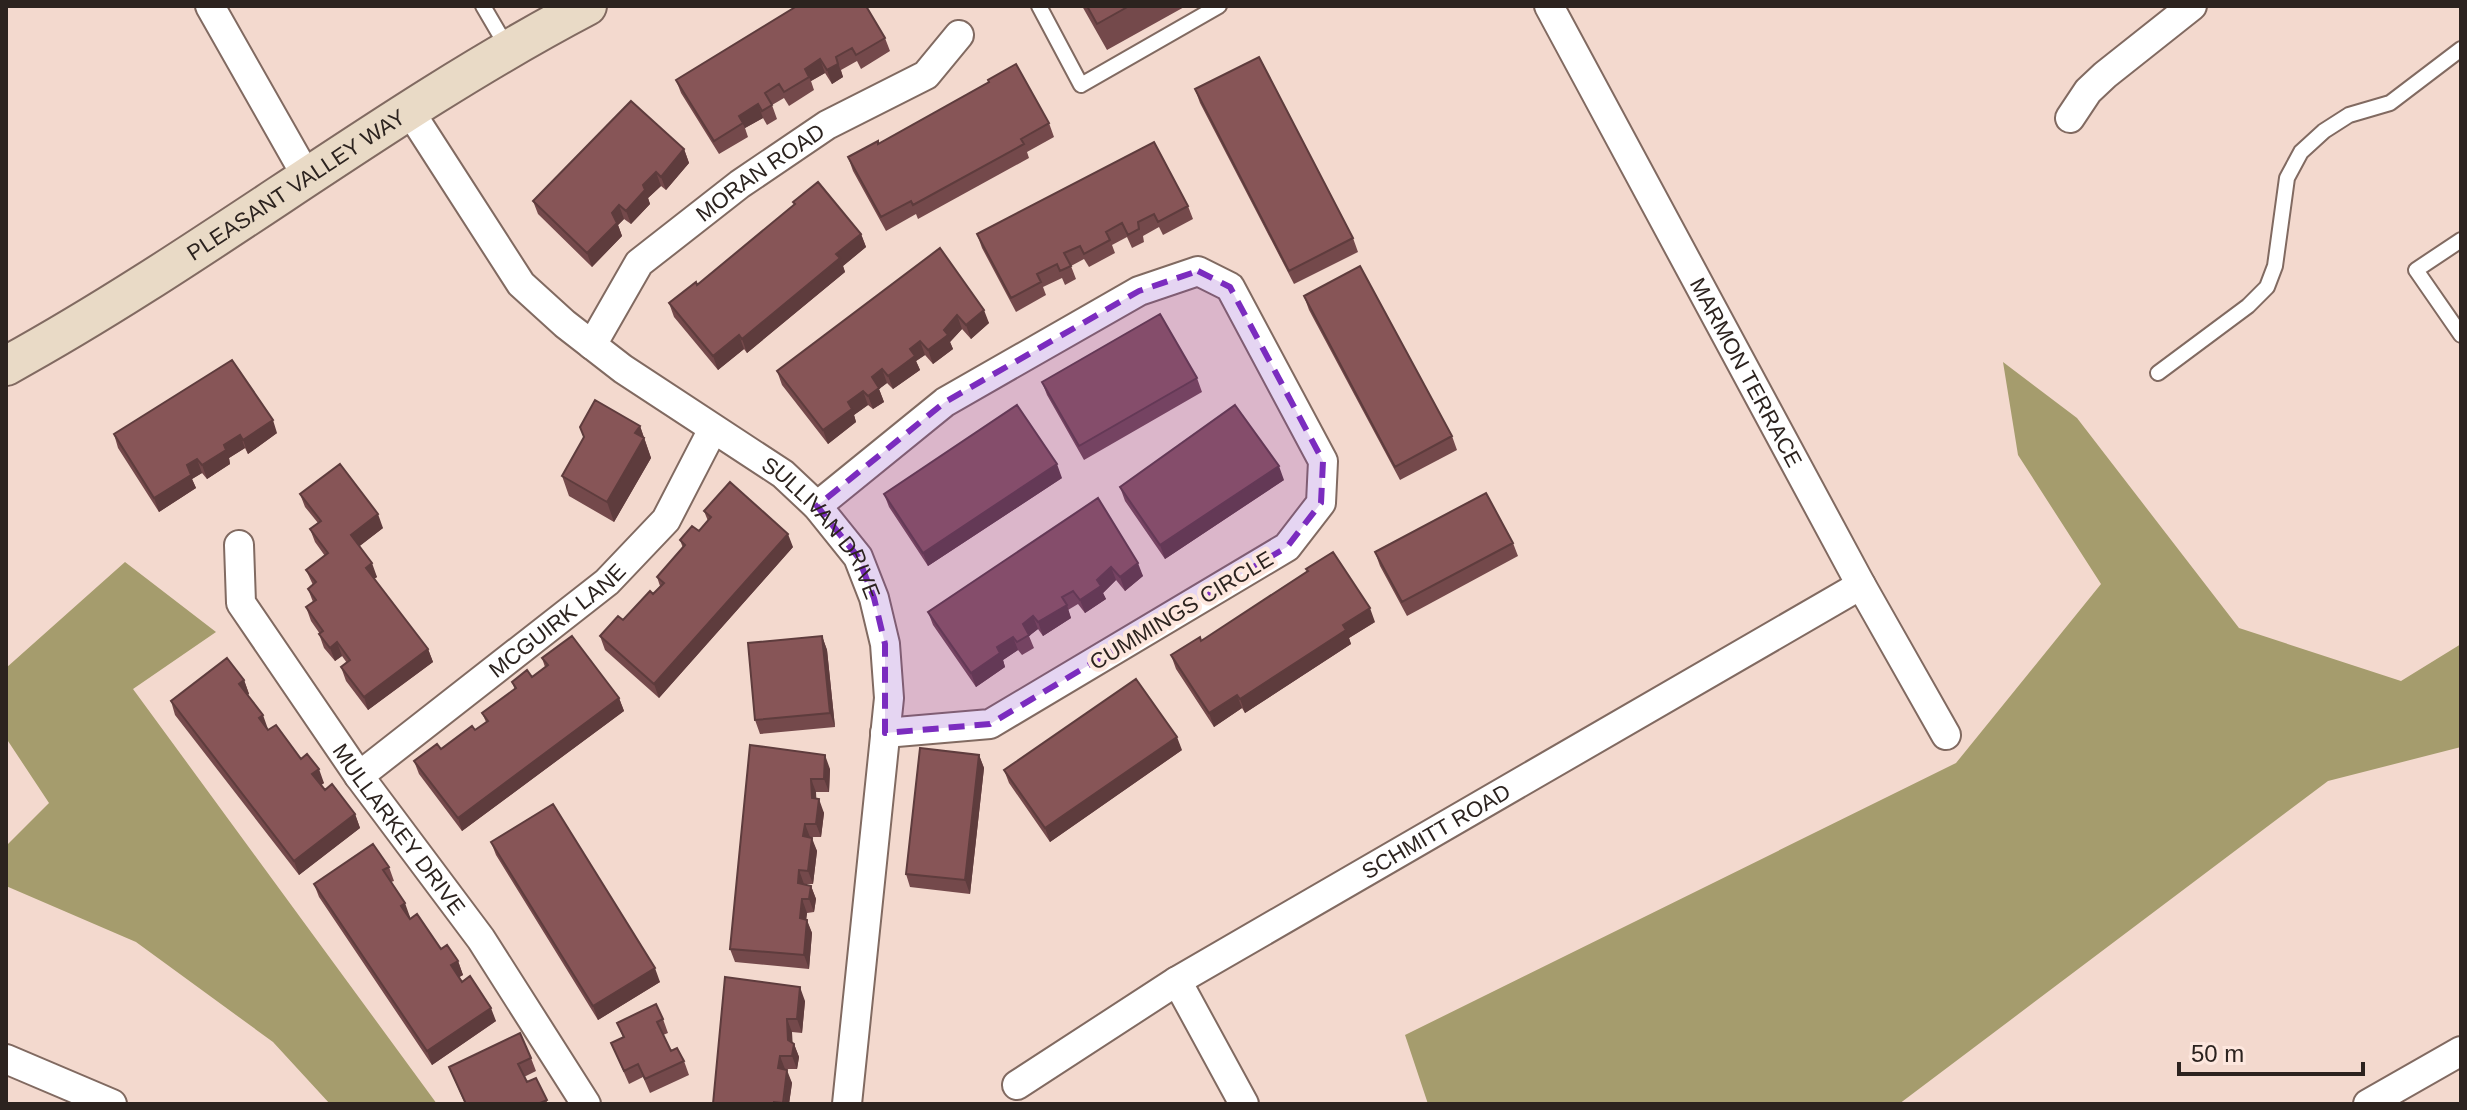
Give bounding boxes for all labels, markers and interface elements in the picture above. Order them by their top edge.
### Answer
street label: PLEASANT VALLEY WAY [182,104,410,266]
street label: MORAN ROAD [691,118,829,227]
street label: MARMON TERRACE [1685,274,1807,471]
street label: SULLIVAN DRIVE [757,452,885,603]
street label: CUMMINGS CIRCLE [1085,546,1277,675]
street label: MCGUIRK LANE [484,559,631,683]
street label: MULLARKEY DRIVE [328,739,470,920]
street label: SCHMITT ROAD [1358,779,1515,884]
scale bar [2179,1026,2363,1076]
text: 50 m [2191,1040,2244,1067]

